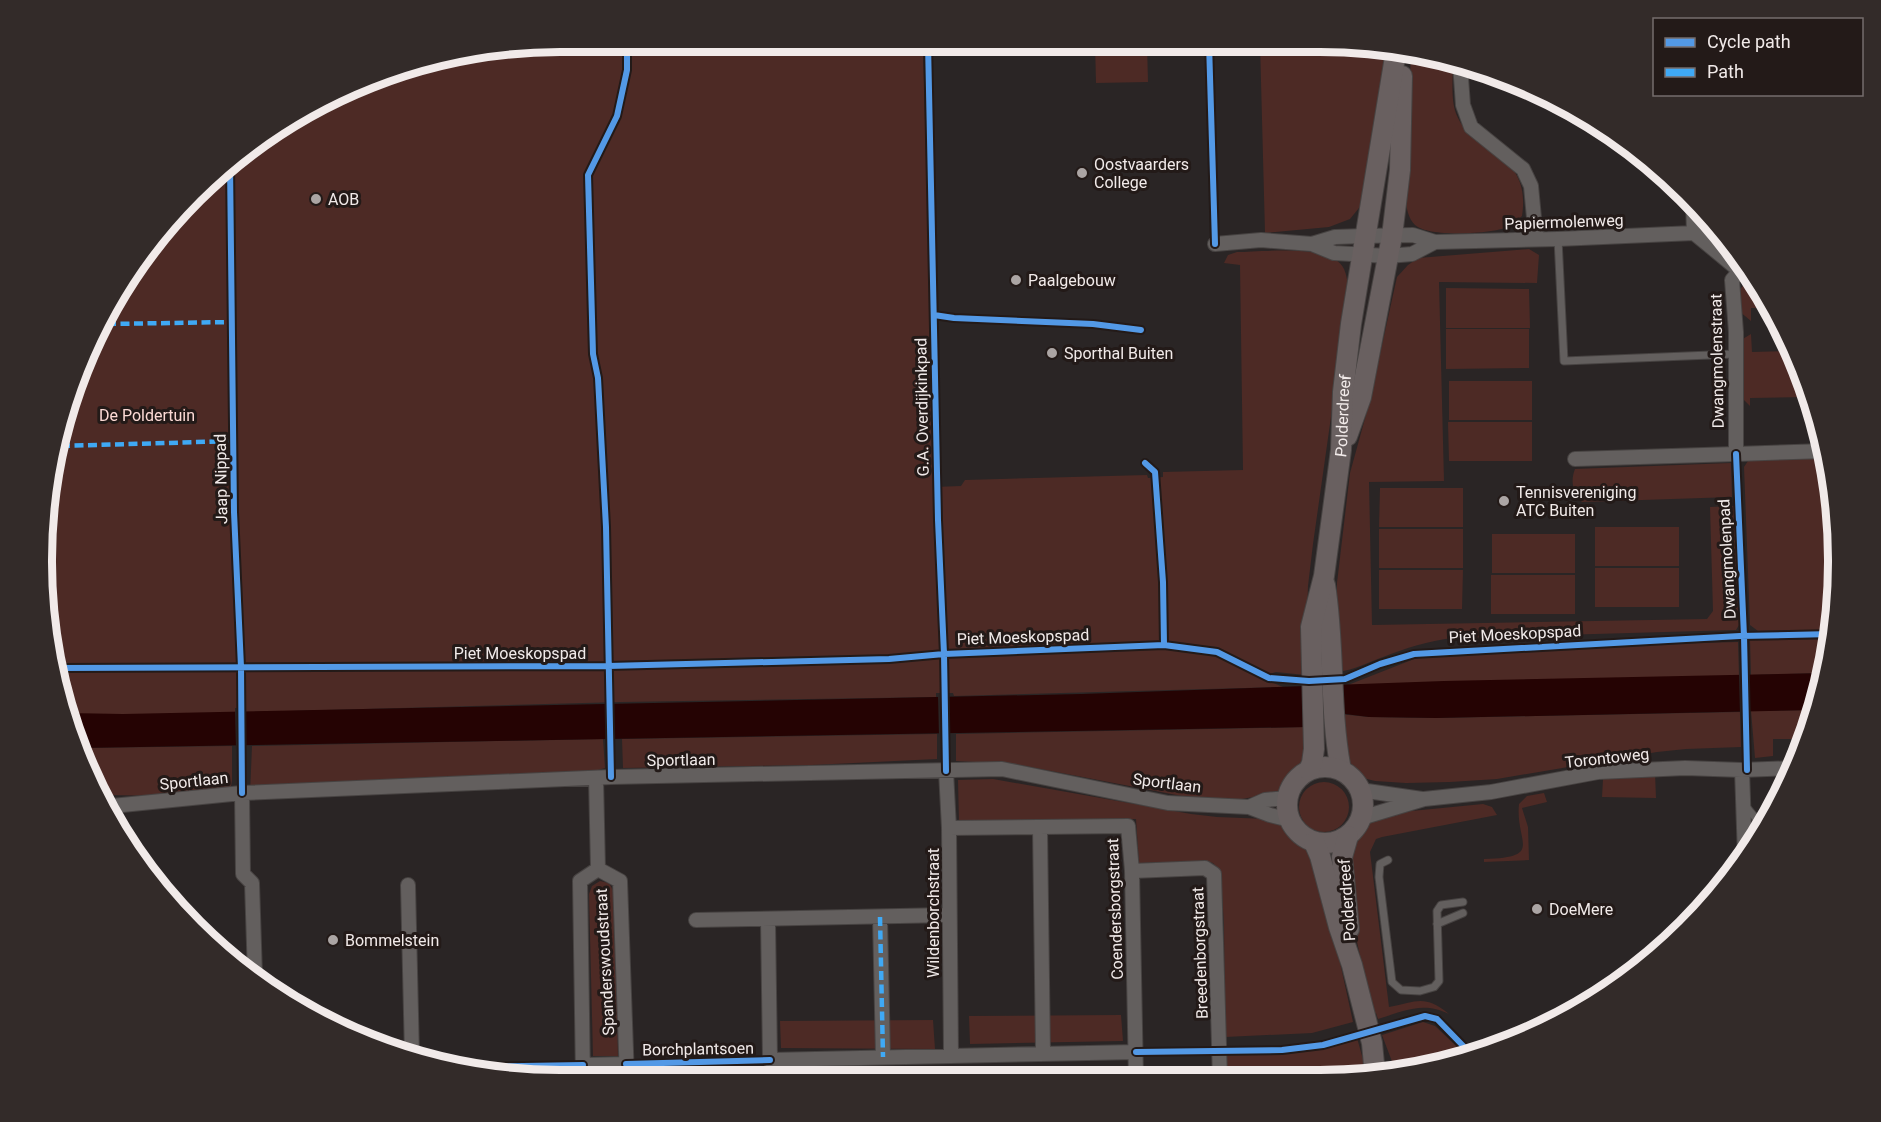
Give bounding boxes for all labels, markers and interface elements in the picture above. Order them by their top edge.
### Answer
legend [1653,18,1863,96]
text: Cycle path [1707,31,1791,52]
text: Path [1707,61,1744,82]
place label: Oostvaarders College [1094,155,1189,192]
marker: Oostvaarders College [1075,166,1089,180]
place label: AOB [328,190,359,209]
marker: AOB [309,192,323,206]
street label: Papiermolenweg [1504,210,1624,234]
place label: Paalgebouw [1028,271,1116,290]
marker: Paalgebouw [1009,273,1023,287]
street label: Dwangmolenstraat [1706,294,1728,428]
street label: G.A. Overdijkinkpad [911,338,933,476]
place label: Sporthal Buiten [1064,344,1173,363]
marker: Sporthal Buiten [1045,346,1059,360]
street label: Polderdreef [1331,373,1355,458]
park label: De Poldertuin [99,406,195,425]
street label: Jaap Nippad [211,434,231,524]
place label: Tennisvereniging ATC Buiten [1516,483,1636,520]
marker: Tennisvereniging ATC Buiten [1497,494,1511,508]
street label: Dwangmolenpad [1714,499,1740,619]
street label: Piet Moeskopspad [1448,621,1582,647]
street label: Piet Moeskopspad [956,625,1090,649]
street label: Piet Moeskopspad [454,644,586,663]
street label: Torontoweg [1564,744,1650,772]
street label: Sportlaan [646,750,716,770]
street label: Sportlaan [159,768,229,794]
street label: Sportlaan [1132,769,1202,797]
street label: Coendersborgstraat [1103,838,1127,980]
street label: Wildenborchstraat [924,848,943,978]
street label: Polderdreef [1335,858,1359,942]
street label: Breedenborgstraat [1188,887,1212,1019]
street label: Spanderswoudstraat [592,888,618,1036]
place label: DoeMere [1549,900,1613,919]
marker: DoeMere [1530,902,1544,916]
place label: Bommelstein [345,931,439,950]
marker: Bommelstein [326,933,340,947]
street label: Borchplantsoen [642,1039,754,1059]

